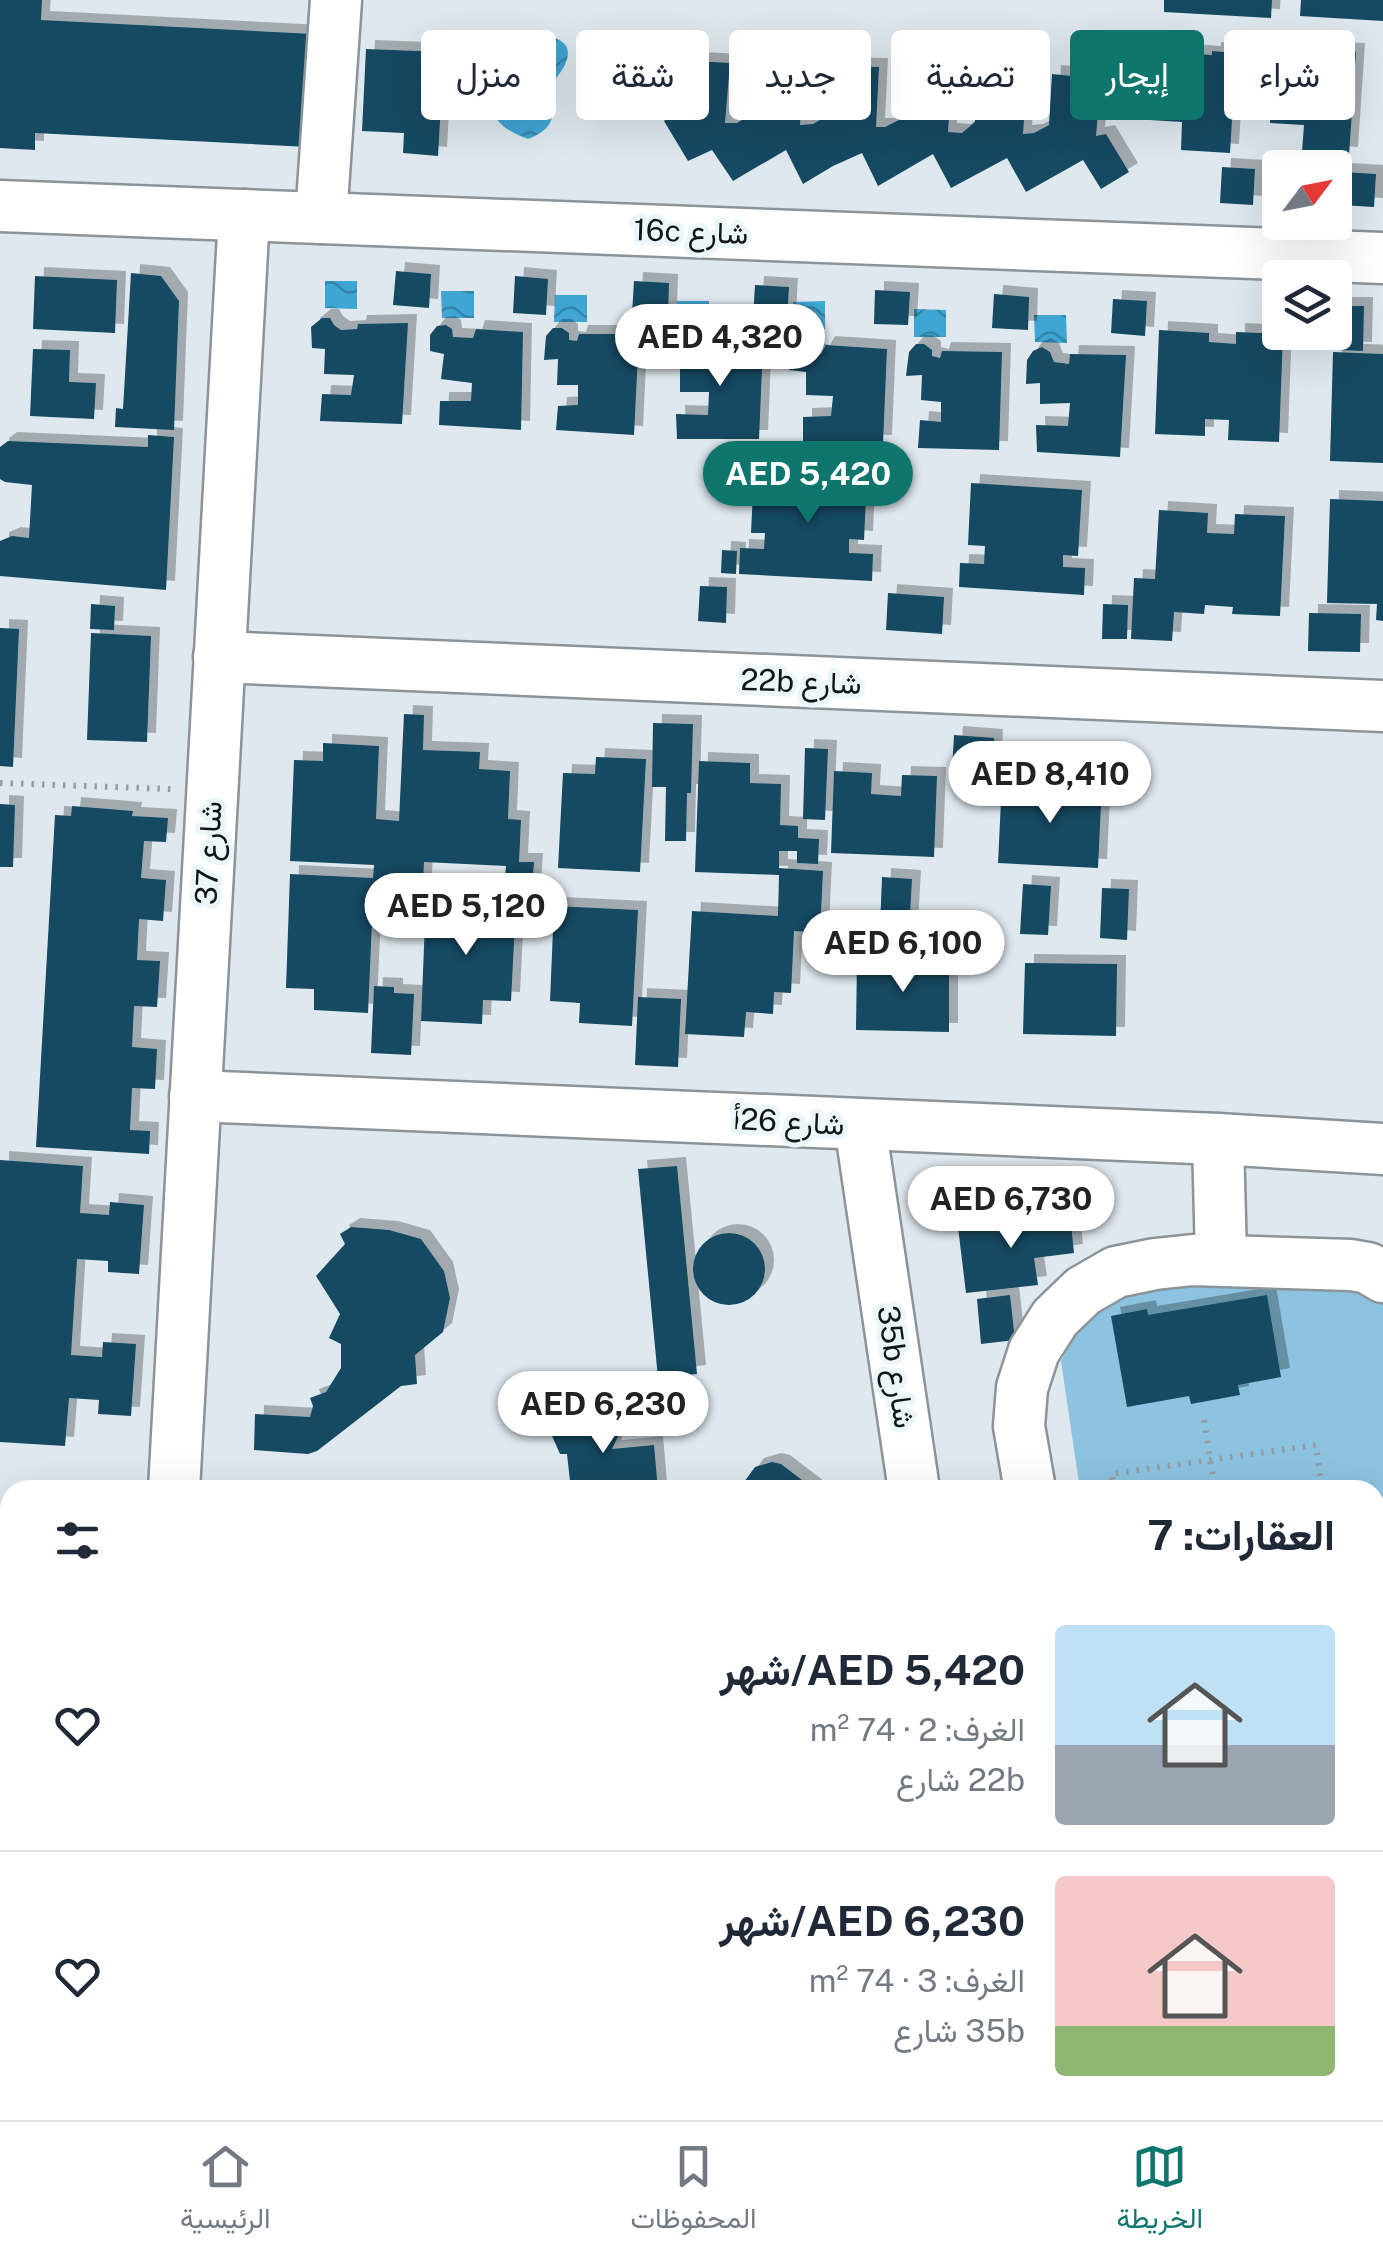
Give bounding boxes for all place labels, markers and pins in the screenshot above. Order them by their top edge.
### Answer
pin: AED 4,320 [606,304,834,389]
pin: AED 5,420 [694,441,922,526]
pin: AED 8,410 [936,741,1164,826]
pin: AED 5,120 [352,873,580,958]
pin: AED 6,100 [789,910,1017,995]
pin: AED 6,730 [897,1166,1125,1251]
pin: AED 6,230 [489,1371,717,1456]

